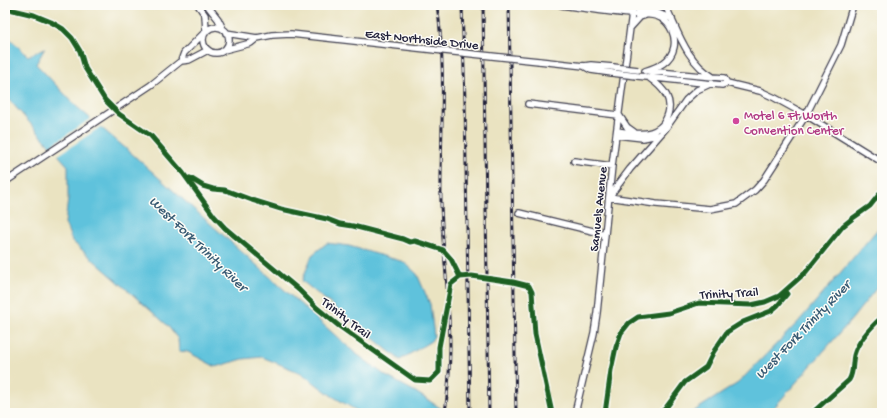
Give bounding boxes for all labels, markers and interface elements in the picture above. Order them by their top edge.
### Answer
street label: East Northside Drive [364,27,479,54]
place label: Motel 6 Ft Worth Convention Center [744,109,845,139]
marker: Motel 6 Ft Worth Convention Center [731,116,741,126]
street label: Samuels Avenue [588,166,611,252]
water label: West Fork Trinity River [145,194,252,298]
water label: West Fork Trinity River [753,276,857,383]
street label: Trinity Trail [698,285,759,304]
street label: Trinity Trail [317,294,373,343]

